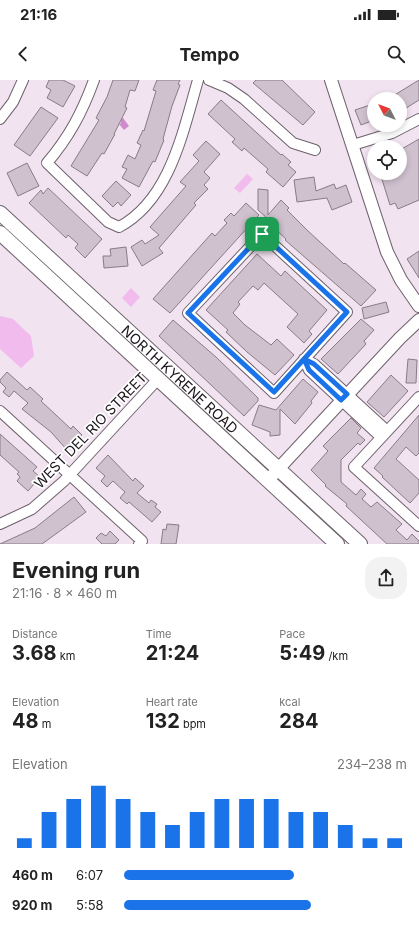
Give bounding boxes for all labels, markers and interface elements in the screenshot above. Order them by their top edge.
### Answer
text: 21:16 [20,5,57,24]
icon: back [12,43,34,65]
icon: search [385,43,407,65]
text: Tempo [179,44,240,65]
north arrow [367,92,407,132]
map controls [367,92,407,180]
button: locate [367,140,407,180]
pin [245,217,279,251]
icon: arrive [251,223,273,245]
street label: NORTH KYRENE ROAD [119,321,242,437]
street label: WEST DEL RIO STREET [30,368,150,492]
text: Evening run [12,557,140,583]
button: share [365,557,407,599]
text: 21:16 · 8 × 460 m [12,585,117,601]
text: Distance [12,627,57,641]
text: Time [146,627,171,641]
text: Pace [279,627,305,641]
text: 3.68 [12,641,57,665]
text: 21:24 [146,641,199,665]
text: 5:49 [279,641,325,665]
text: km [57,649,75,663]
text: /km [325,649,348,663]
text: Elevation [12,695,59,709]
text: Heart rate [146,695,198,709]
text: kcal [279,695,300,709]
text: 48 [12,709,39,733]
text: 132 [146,709,180,733]
text: 284 [279,709,318,733]
text: m [39,717,51,731]
text: bpm [180,717,206,731]
text: Elevation [12,756,68,772]
text: 234–238 m [337,756,407,772]
text: 460 m [12,867,53,883]
text: 6:07 [76,867,103,883]
text: 920 m [12,897,52,913]
text: 5:58 [76,897,104,913]

